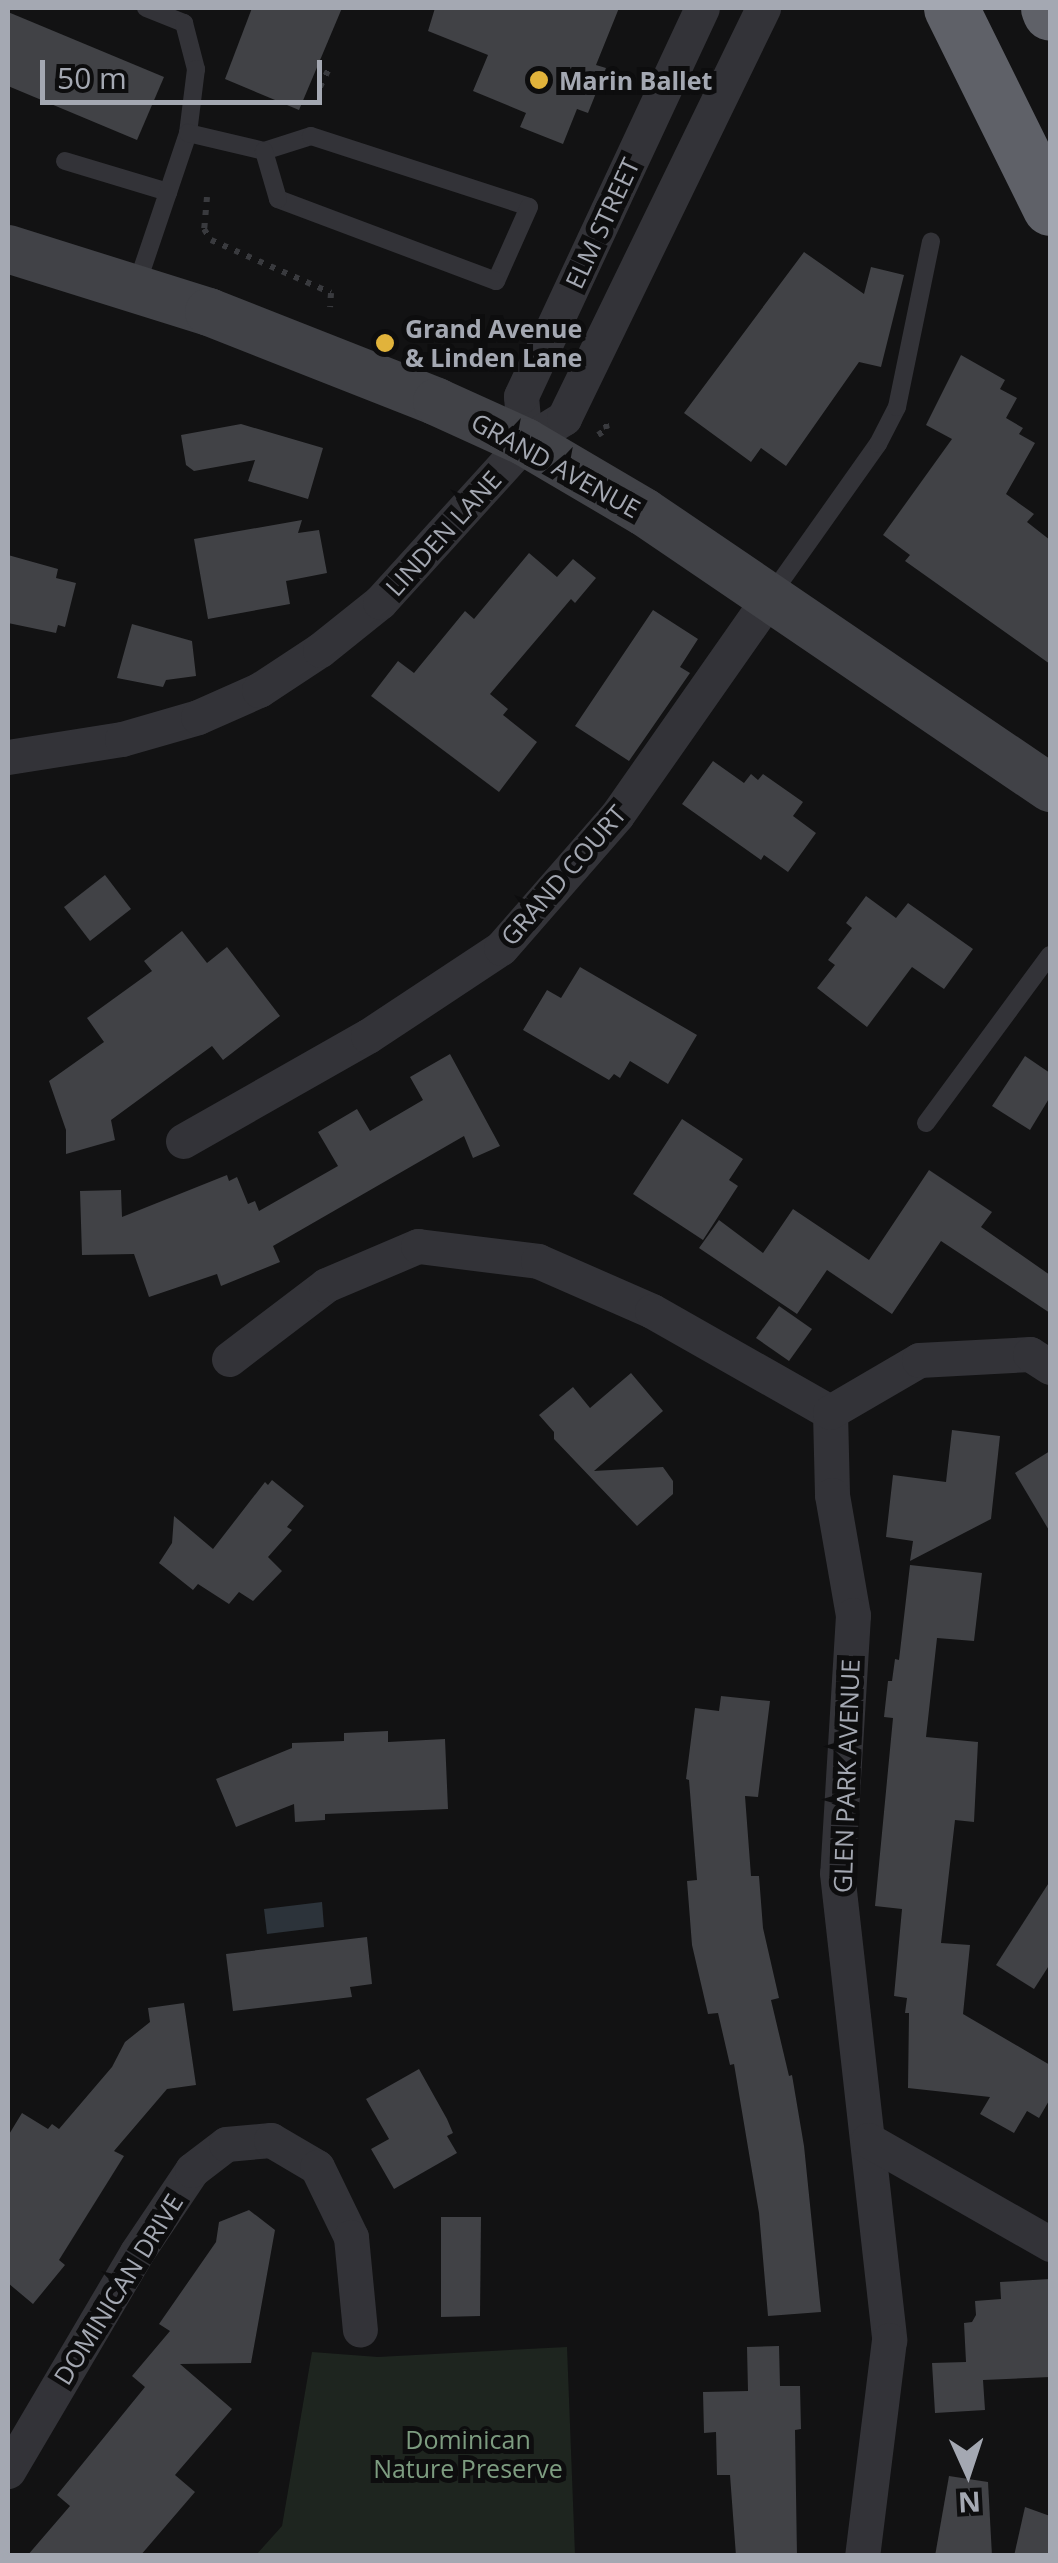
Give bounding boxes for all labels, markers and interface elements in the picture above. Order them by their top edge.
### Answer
scale bar [45,40,328,102]
text: 50 m [57,57,127,98]
place label: Marin Ballet [559,65,712,95]
marker: Marin Ballet [528,69,550,91]
street label: ELM STREET [559,153,645,293]
place label: Grand Avenue & Linden Lane [405,314,582,373]
marker: Grand Avenue & Linden Lane [374,332,396,354]
street label: GRAND AVENUE [466,406,646,524]
street label: LINDEN LANE [379,464,507,602]
street label: GRAND COURT [494,799,632,951]
street label: GLEN PARK AVENUE [827,1659,865,1893]
street label: DOMINICAN DRIVE [47,2188,189,2390]
north arrow [918,2423,1018,2523]
park label: Dominican Nature Preserve [373,2425,563,2484]
text: N [957,2483,982,2523]

